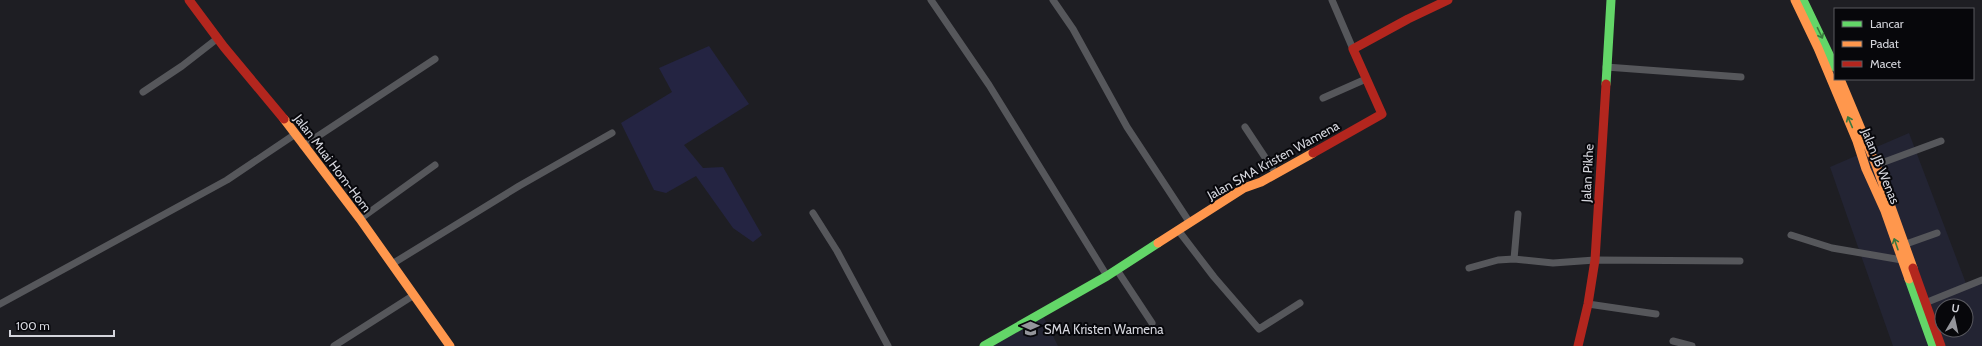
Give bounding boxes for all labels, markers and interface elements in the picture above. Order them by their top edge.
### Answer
legend [1834,8,1974,80]
text: Lancar [1870,16,1904,31]
one-way arrow [1816,27,1824,39]
text: Padat [1870,36,1899,51]
text: Macet [1870,56,1901,71]
street label: Jalan Muai Hom-Hom [290,110,375,215]
street label: Jalan SMA Kristen Wamena [1203,117,1342,203]
one-way arrow [1845,117,1853,129]
street label: Jalan JB Wenas [1858,125,1904,207]
street label: Jalan Pikhe [1577,143,1597,204]
one-way arrow [1892,237,1899,250]
north arrow [1934,298,1974,338]
text: U [1951,301,1961,316]
scale bar [10,312,114,338]
text: 100 m [16,318,50,333]
school or university icon: SMA Kristen Wamena [1021,319,1041,339]
place label: SMA Kristen Wamena [1044,321,1164,337]

